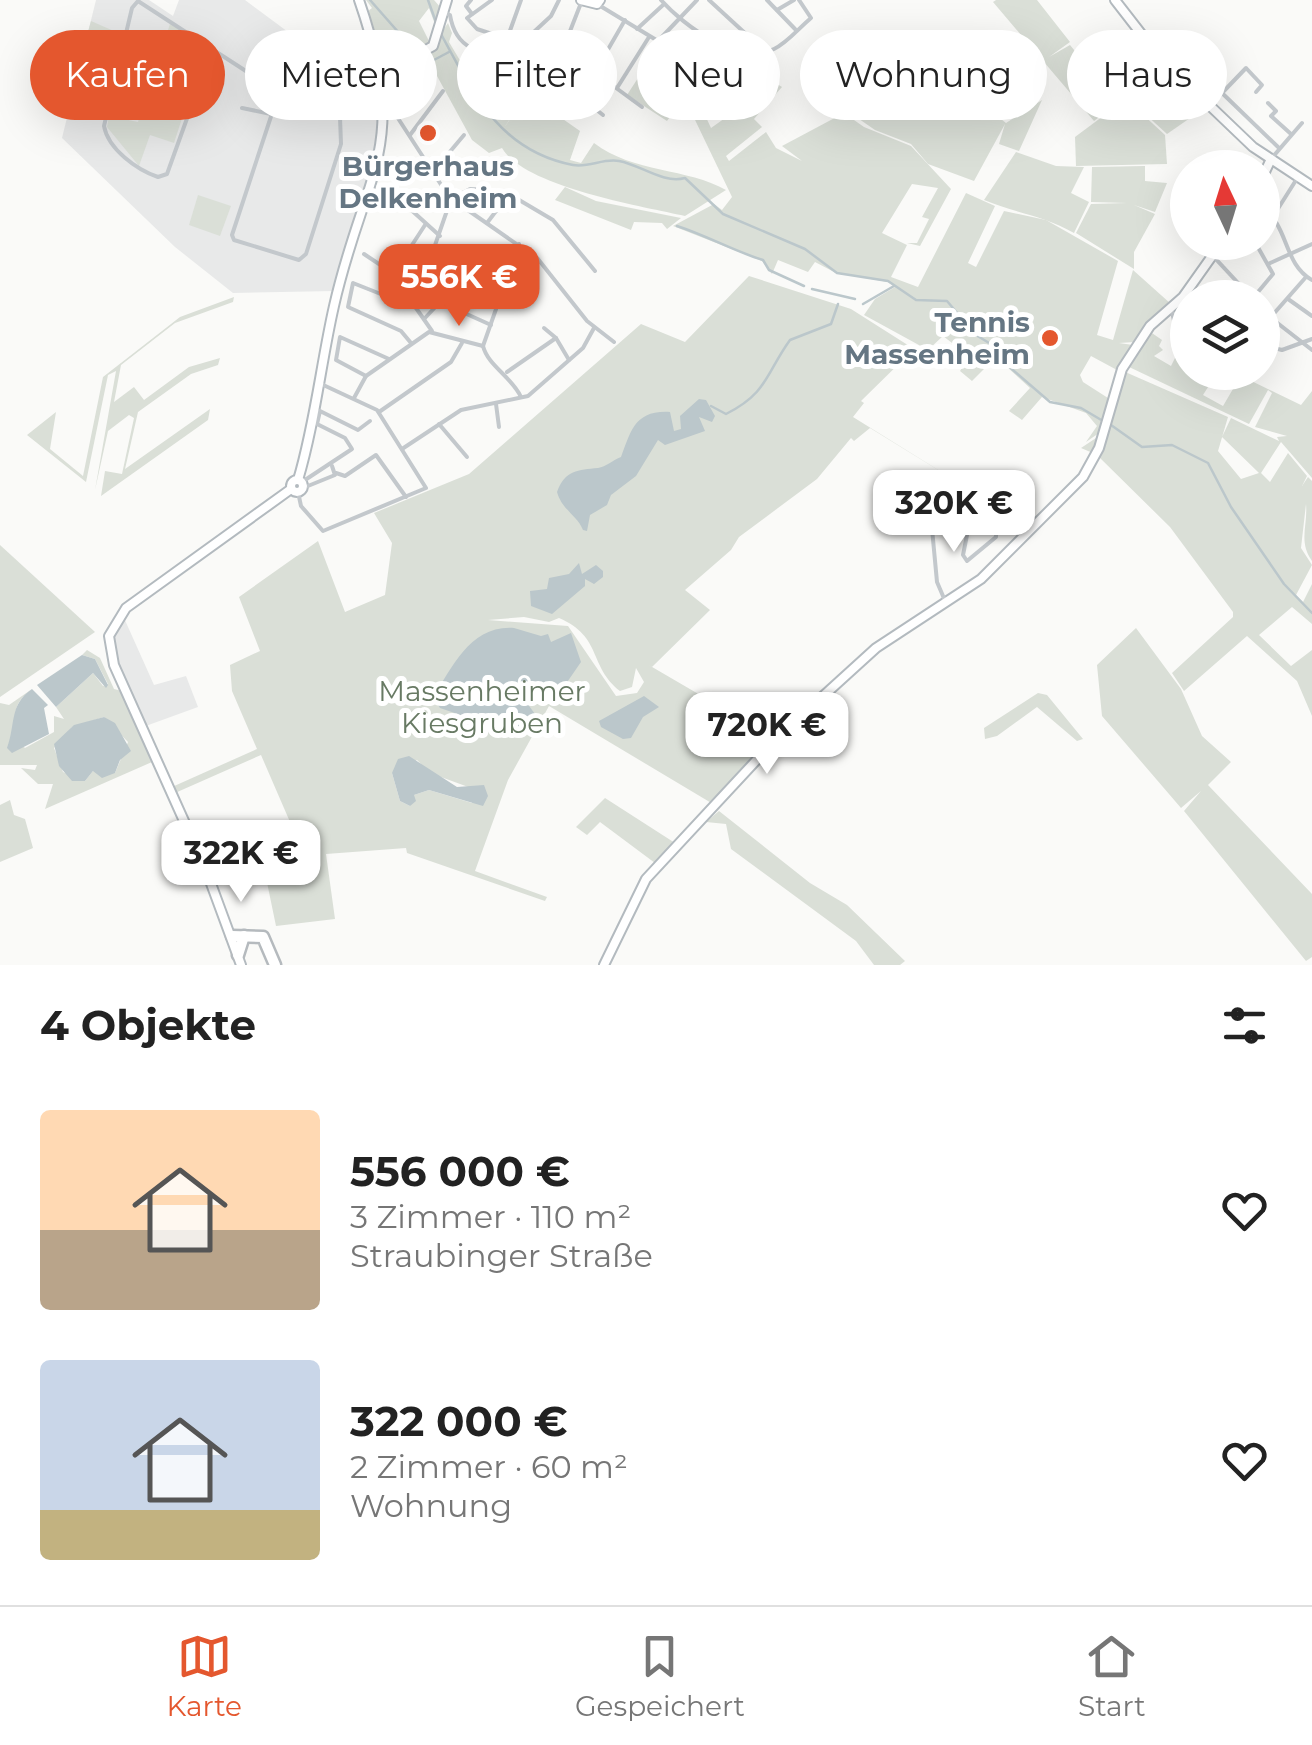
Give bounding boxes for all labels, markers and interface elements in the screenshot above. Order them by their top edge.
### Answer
chip: Kaufen [30,30,225,120]
chip: Mieten [245,30,437,120]
chip: Filter [457,30,617,120]
chip: Neu [637,30,780,120]
chip: Wohnung [800,30,1047,120]
chip: Haus [1067,30,1227,120]
marker: Bürgerhaus Delkenheim [417,122,439,144]
place label: Bürgerhaus Delkenheim [339,149,517,215]
north arrow [1170,150,1280,260]
map controls [1170,150,1280,390]
pin: 556K € [378,244,540,329]
text: 556K € [401,257,518,296]
button: layers [1170,280,1280,390]
place label: Tennis Massenheim [844,305,1030,371]
marker: Tennis Massenheim [1039,327,1061,349]
pin: 320K € [873,470,1035,555]
text: 320K € [895,483,1013,522]
park label: Massenheimer Kiesgruben [378,674,586,740]
pin: 720K € [686,692,848,777]
text: 720K € [707,705,827,744]
pin: 322K € [160,820,322,905]
text: 322K € [183,833,299,872]
icon: filters [1217,998,1272,1053]
text: 4 Objekte [40,999,256,1051]
text: 556 000 € [350,1145,570,1197]
icon: home [120,1150,240,1270]
icon: heart [1217,1183,1272,1238]
text: 3 Zimmer · 110 m² [350,1197,631,1236]
text: Straubinger Straße [350,1236,653,1275]
text: 322 000 € [350,1395,568,1447]
icon: home [120,1400,240,1520]
icon: heart [1217,1433,1272,1488]
text: 2 Zimmer · 60 m² [350,1447,628,1486]
text: Wohnung [350,1486,512,1525]
tab: Karte [166,1629,242,1723]
tab: Gespeichert [575,1629,745,1723]
tab: Start [1078,1629,1146,1723]

